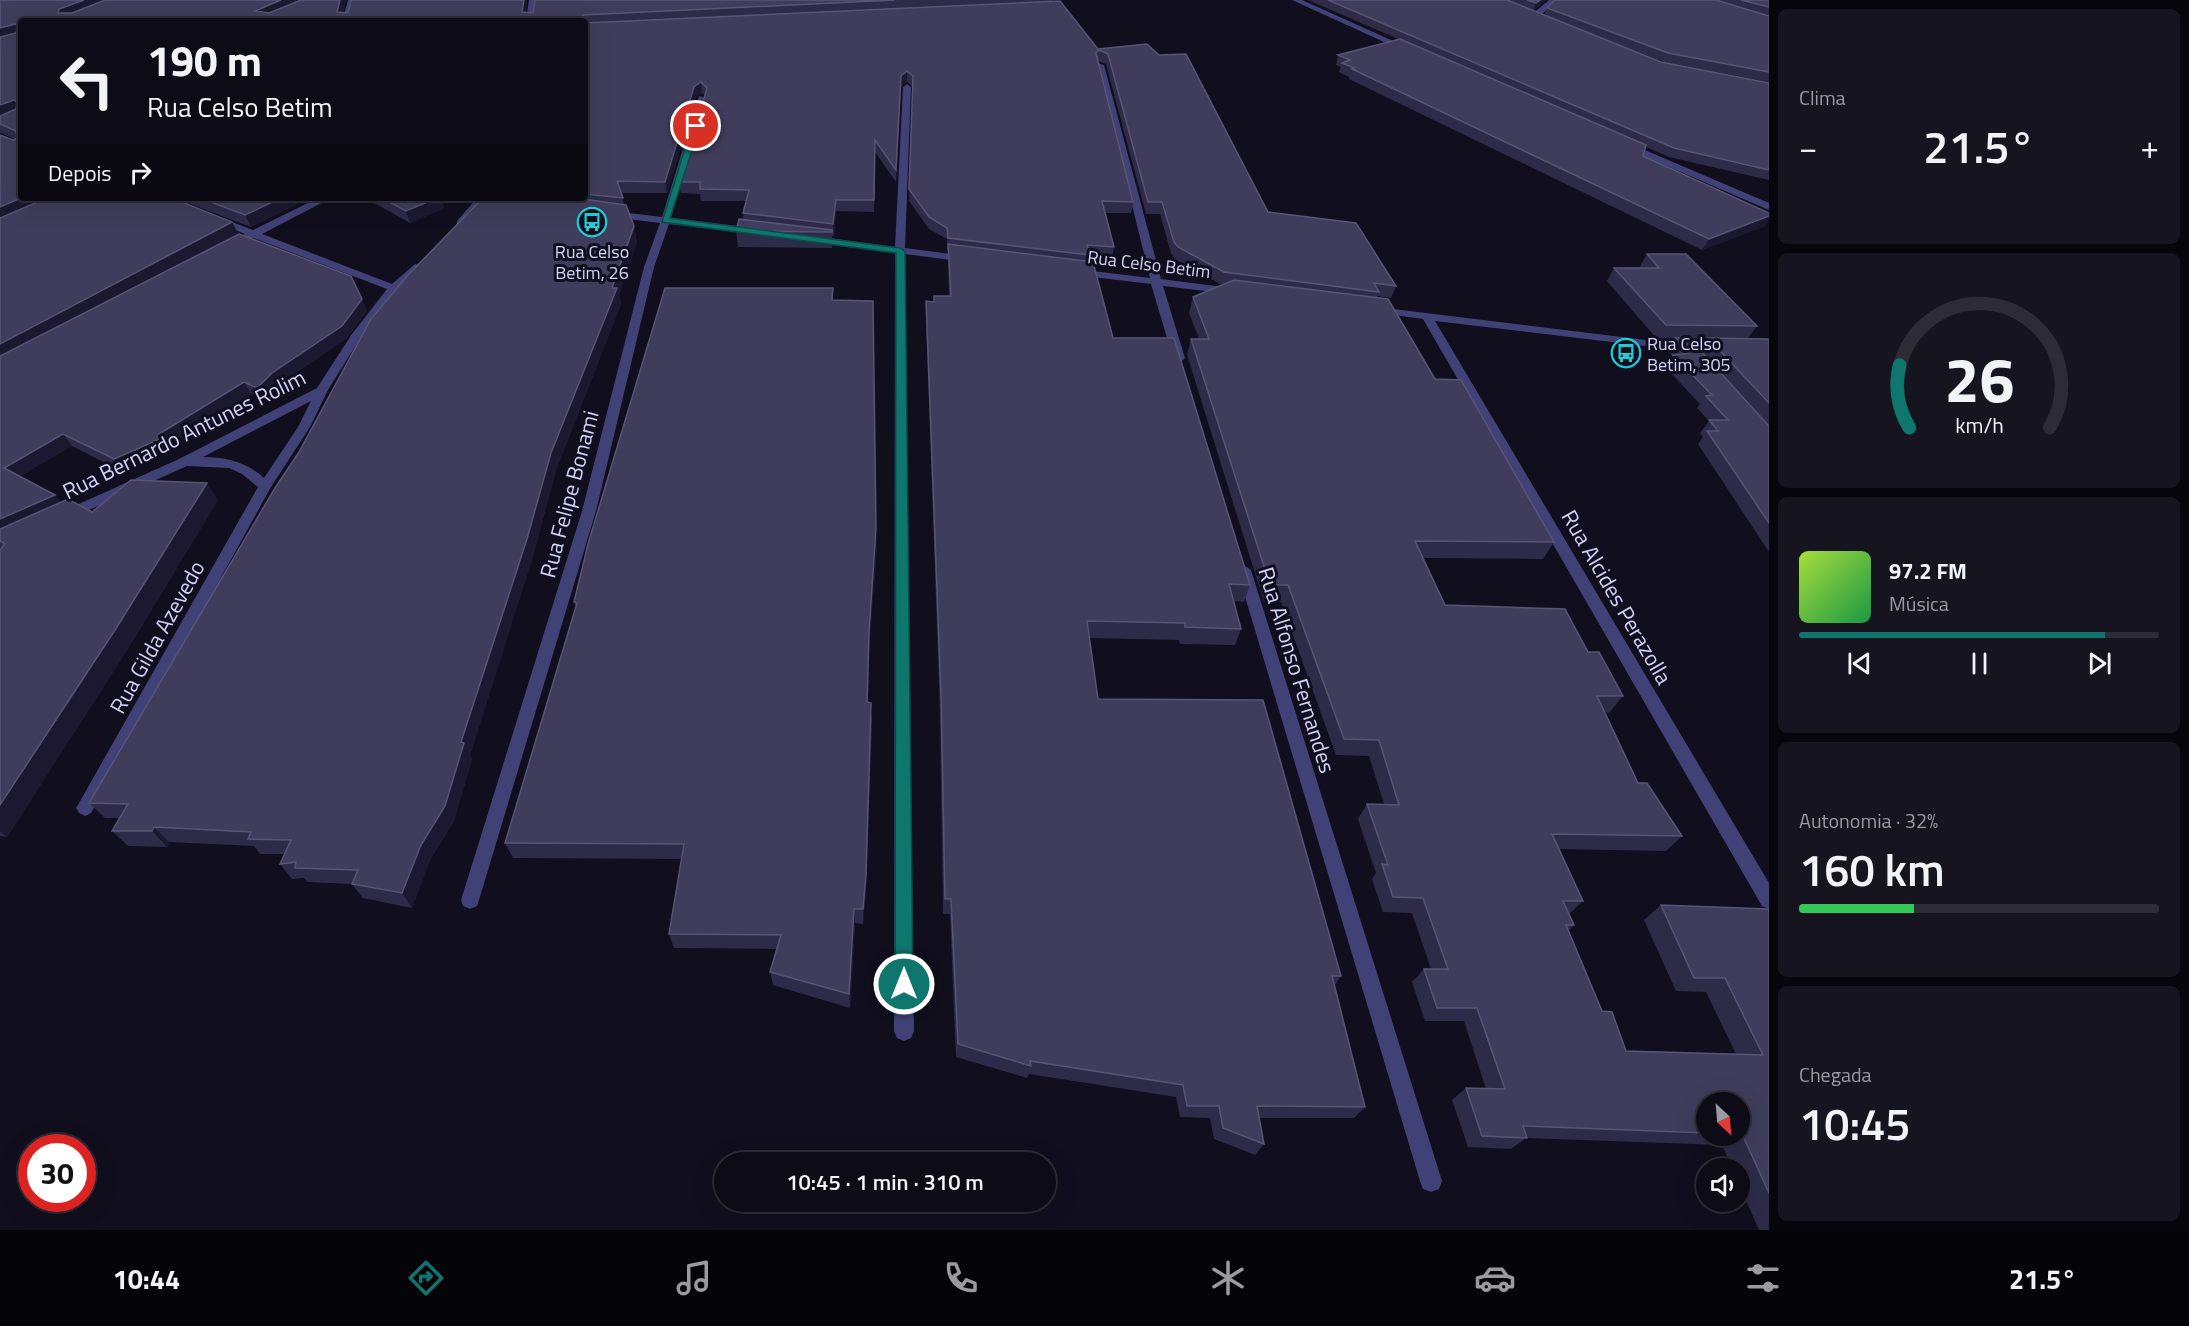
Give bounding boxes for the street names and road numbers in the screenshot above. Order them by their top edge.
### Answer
street label: Rua Celso Betim [1086,243,1212,285]
street label: Rua Bernardo Antunes Rolim [57,360,311,508]
street label: Rua Felipe Bonami [530,407,608,581]
street label: Rua Alcides Perazolla [1553,503,1681,691]
street label: Rua Gilda Azevedo [101,554,213,720]
street label: Rua Alfonso Fernandes [1249,563,1345,777]

